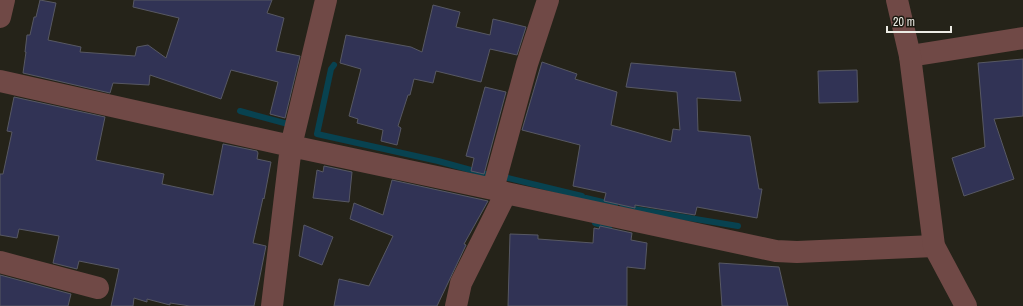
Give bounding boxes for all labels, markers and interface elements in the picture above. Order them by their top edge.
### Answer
scale bar [887,8,951,34]
text: 20 m [893,14,915,30]

